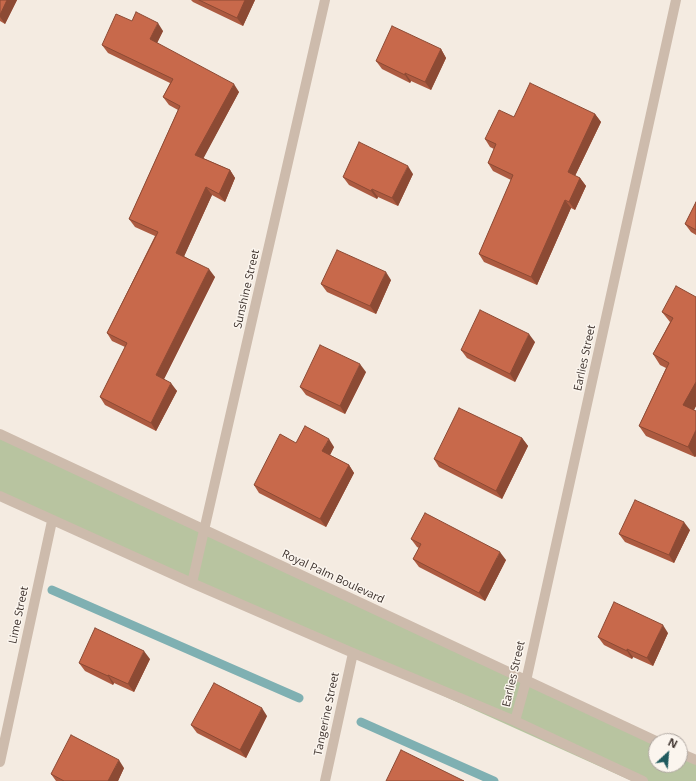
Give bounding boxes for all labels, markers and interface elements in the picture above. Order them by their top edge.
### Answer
street label: Sunshine Street [231,248,263,330]
street label: Earlies Street [572,324,598,392]
street label: Royal Palm Boulevard [280,547,386,607]
street label: Lime Street [6,585,32,645]
street label: Earlies Street [500,640,528,708]
street label: Tangerine Street [312,671,342,757]
north arrow [648,733,688,773]
text: N [666,734,680,751]

